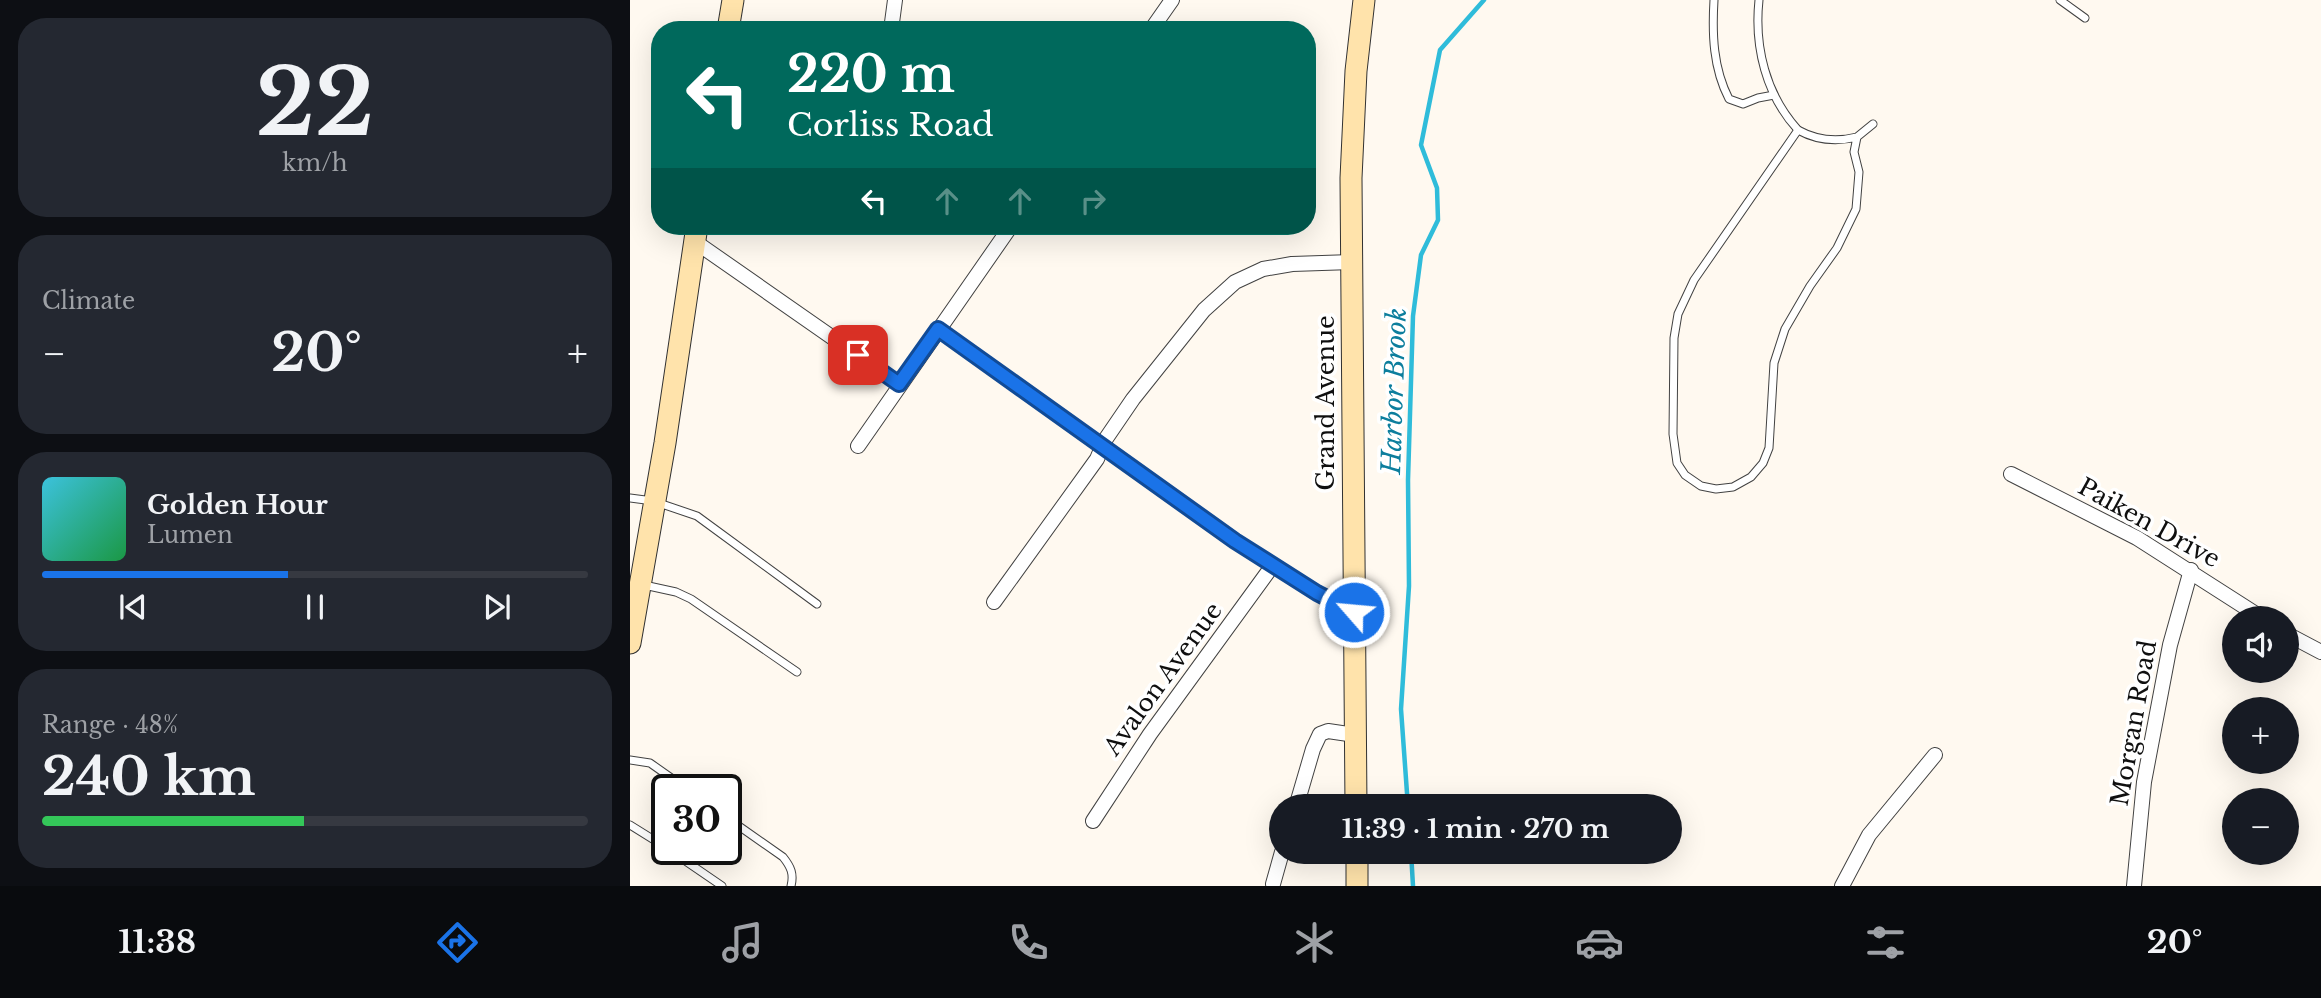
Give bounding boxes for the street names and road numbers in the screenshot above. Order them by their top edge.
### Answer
street label: Grand Avenue [1311,315,1340,491]
street label: Paiken Drive [2073,472,2225,573]
street label: Avalon Avenue [1097,596,1228,762]
street label: Morgan Road [2105,638,2162,808]

